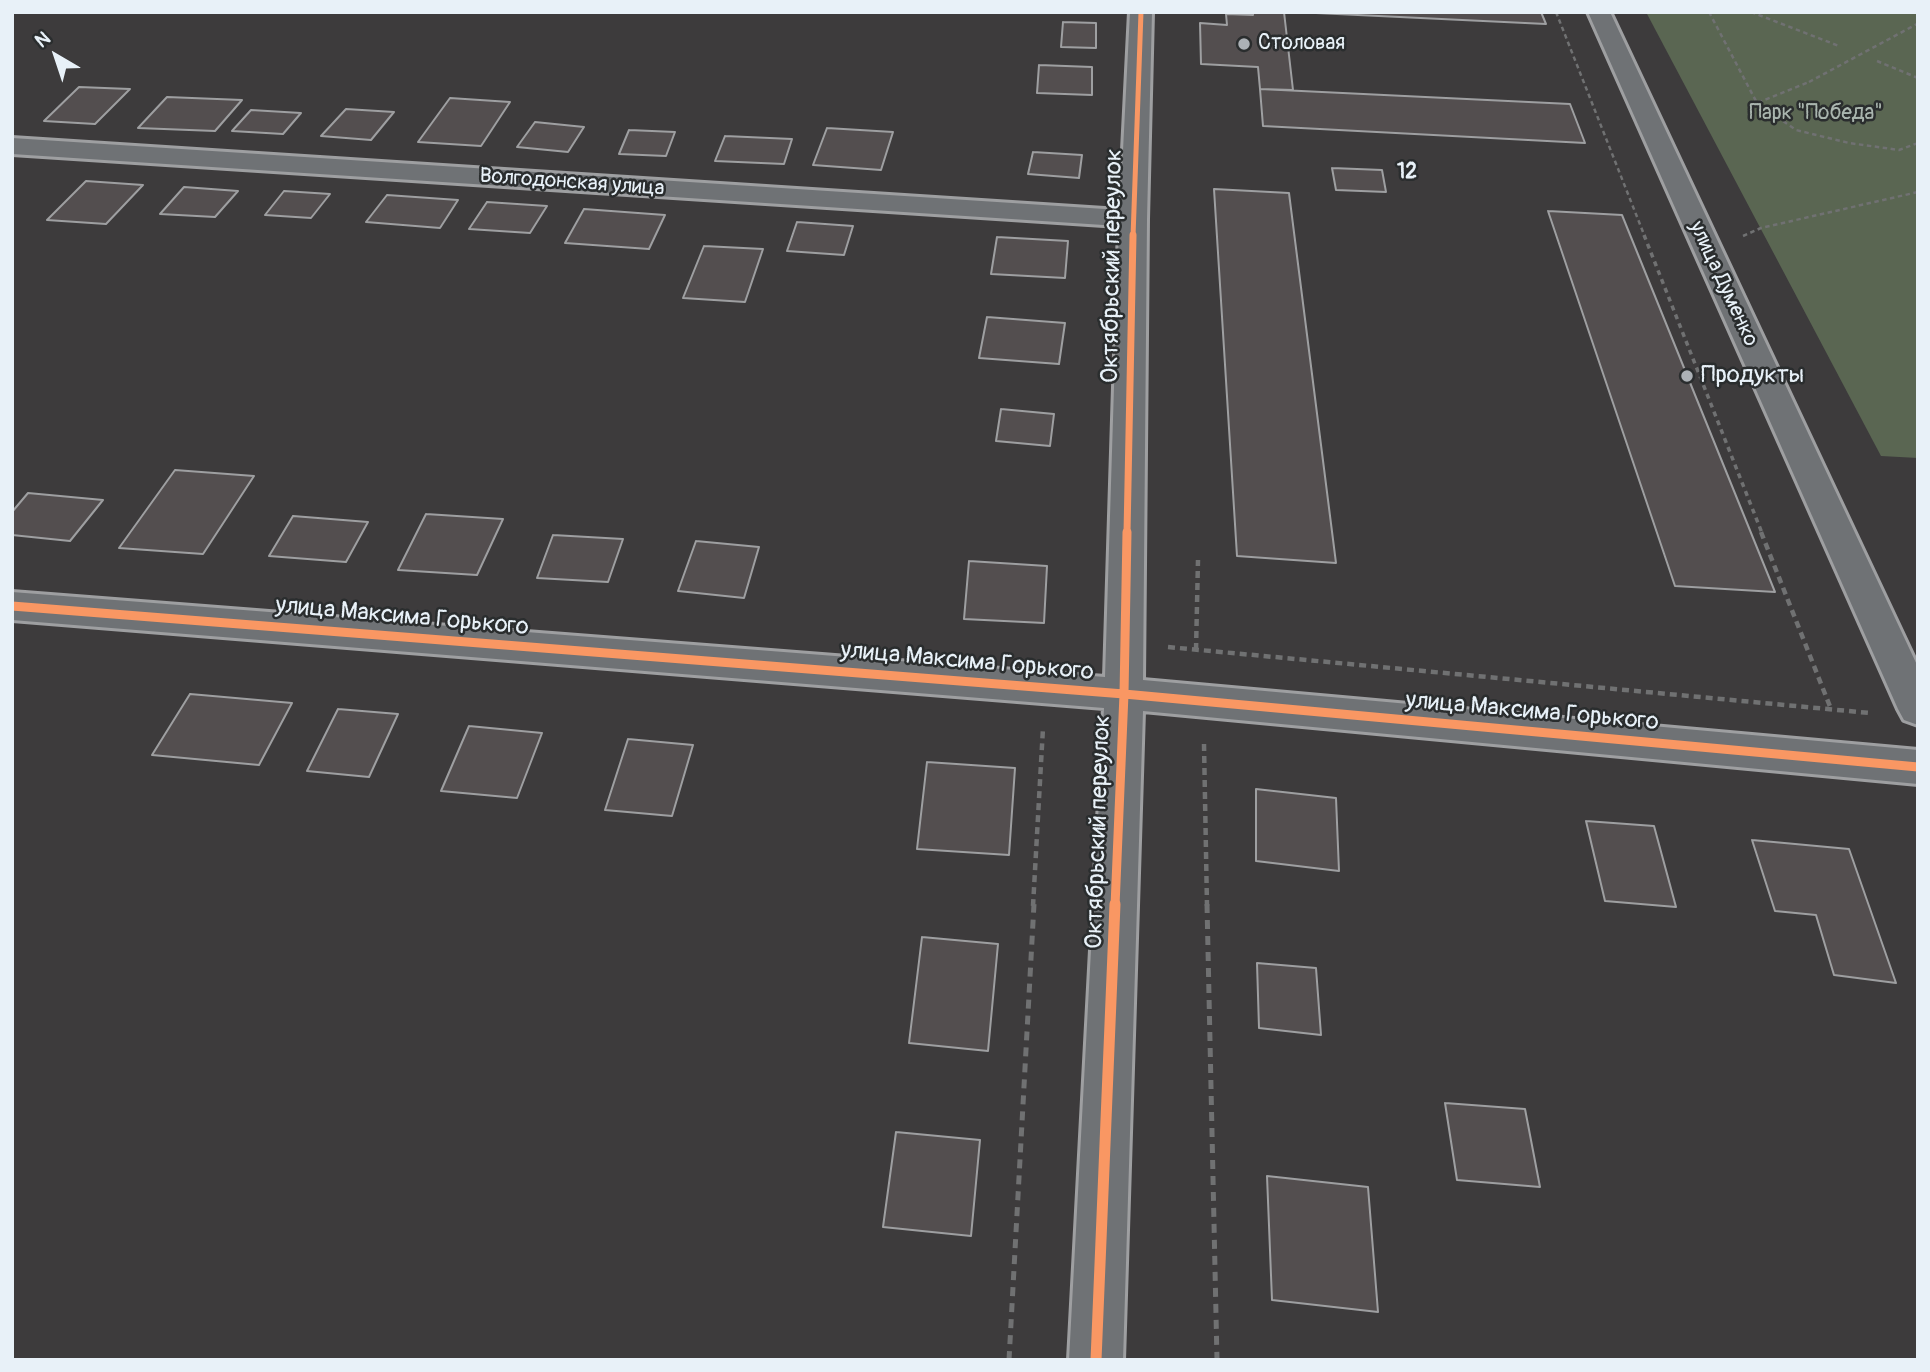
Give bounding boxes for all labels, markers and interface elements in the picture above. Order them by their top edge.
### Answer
north arrow [21,21,91,91]
text: N [30,26,55,53]
place label: Столовая [1258,31,1345,57]
marker: Столовая [1236,36,1252,52]
park label: Парк "Победа" [1749,101,1883,127]
street label: Октябрьский переулок [1097,149,1129,383]
district label: 12 [1397,160,1417,186]
street label: Волгодонская улица [479,164,665,202]
street label: улица Думенко [1683,217,1763,351]
place label: Продукты [1701,362,1804,390]
marker: Продукты [1679,368,1695,384]
street label: улица Максима Горького [274,592,530,642]
street label: улица Максима Горького [839,637,1095,687]
street label: улица Максима Горького [1404,687,1660,737]
street label: Октябрьский переулок [1081,714,1117,950]

